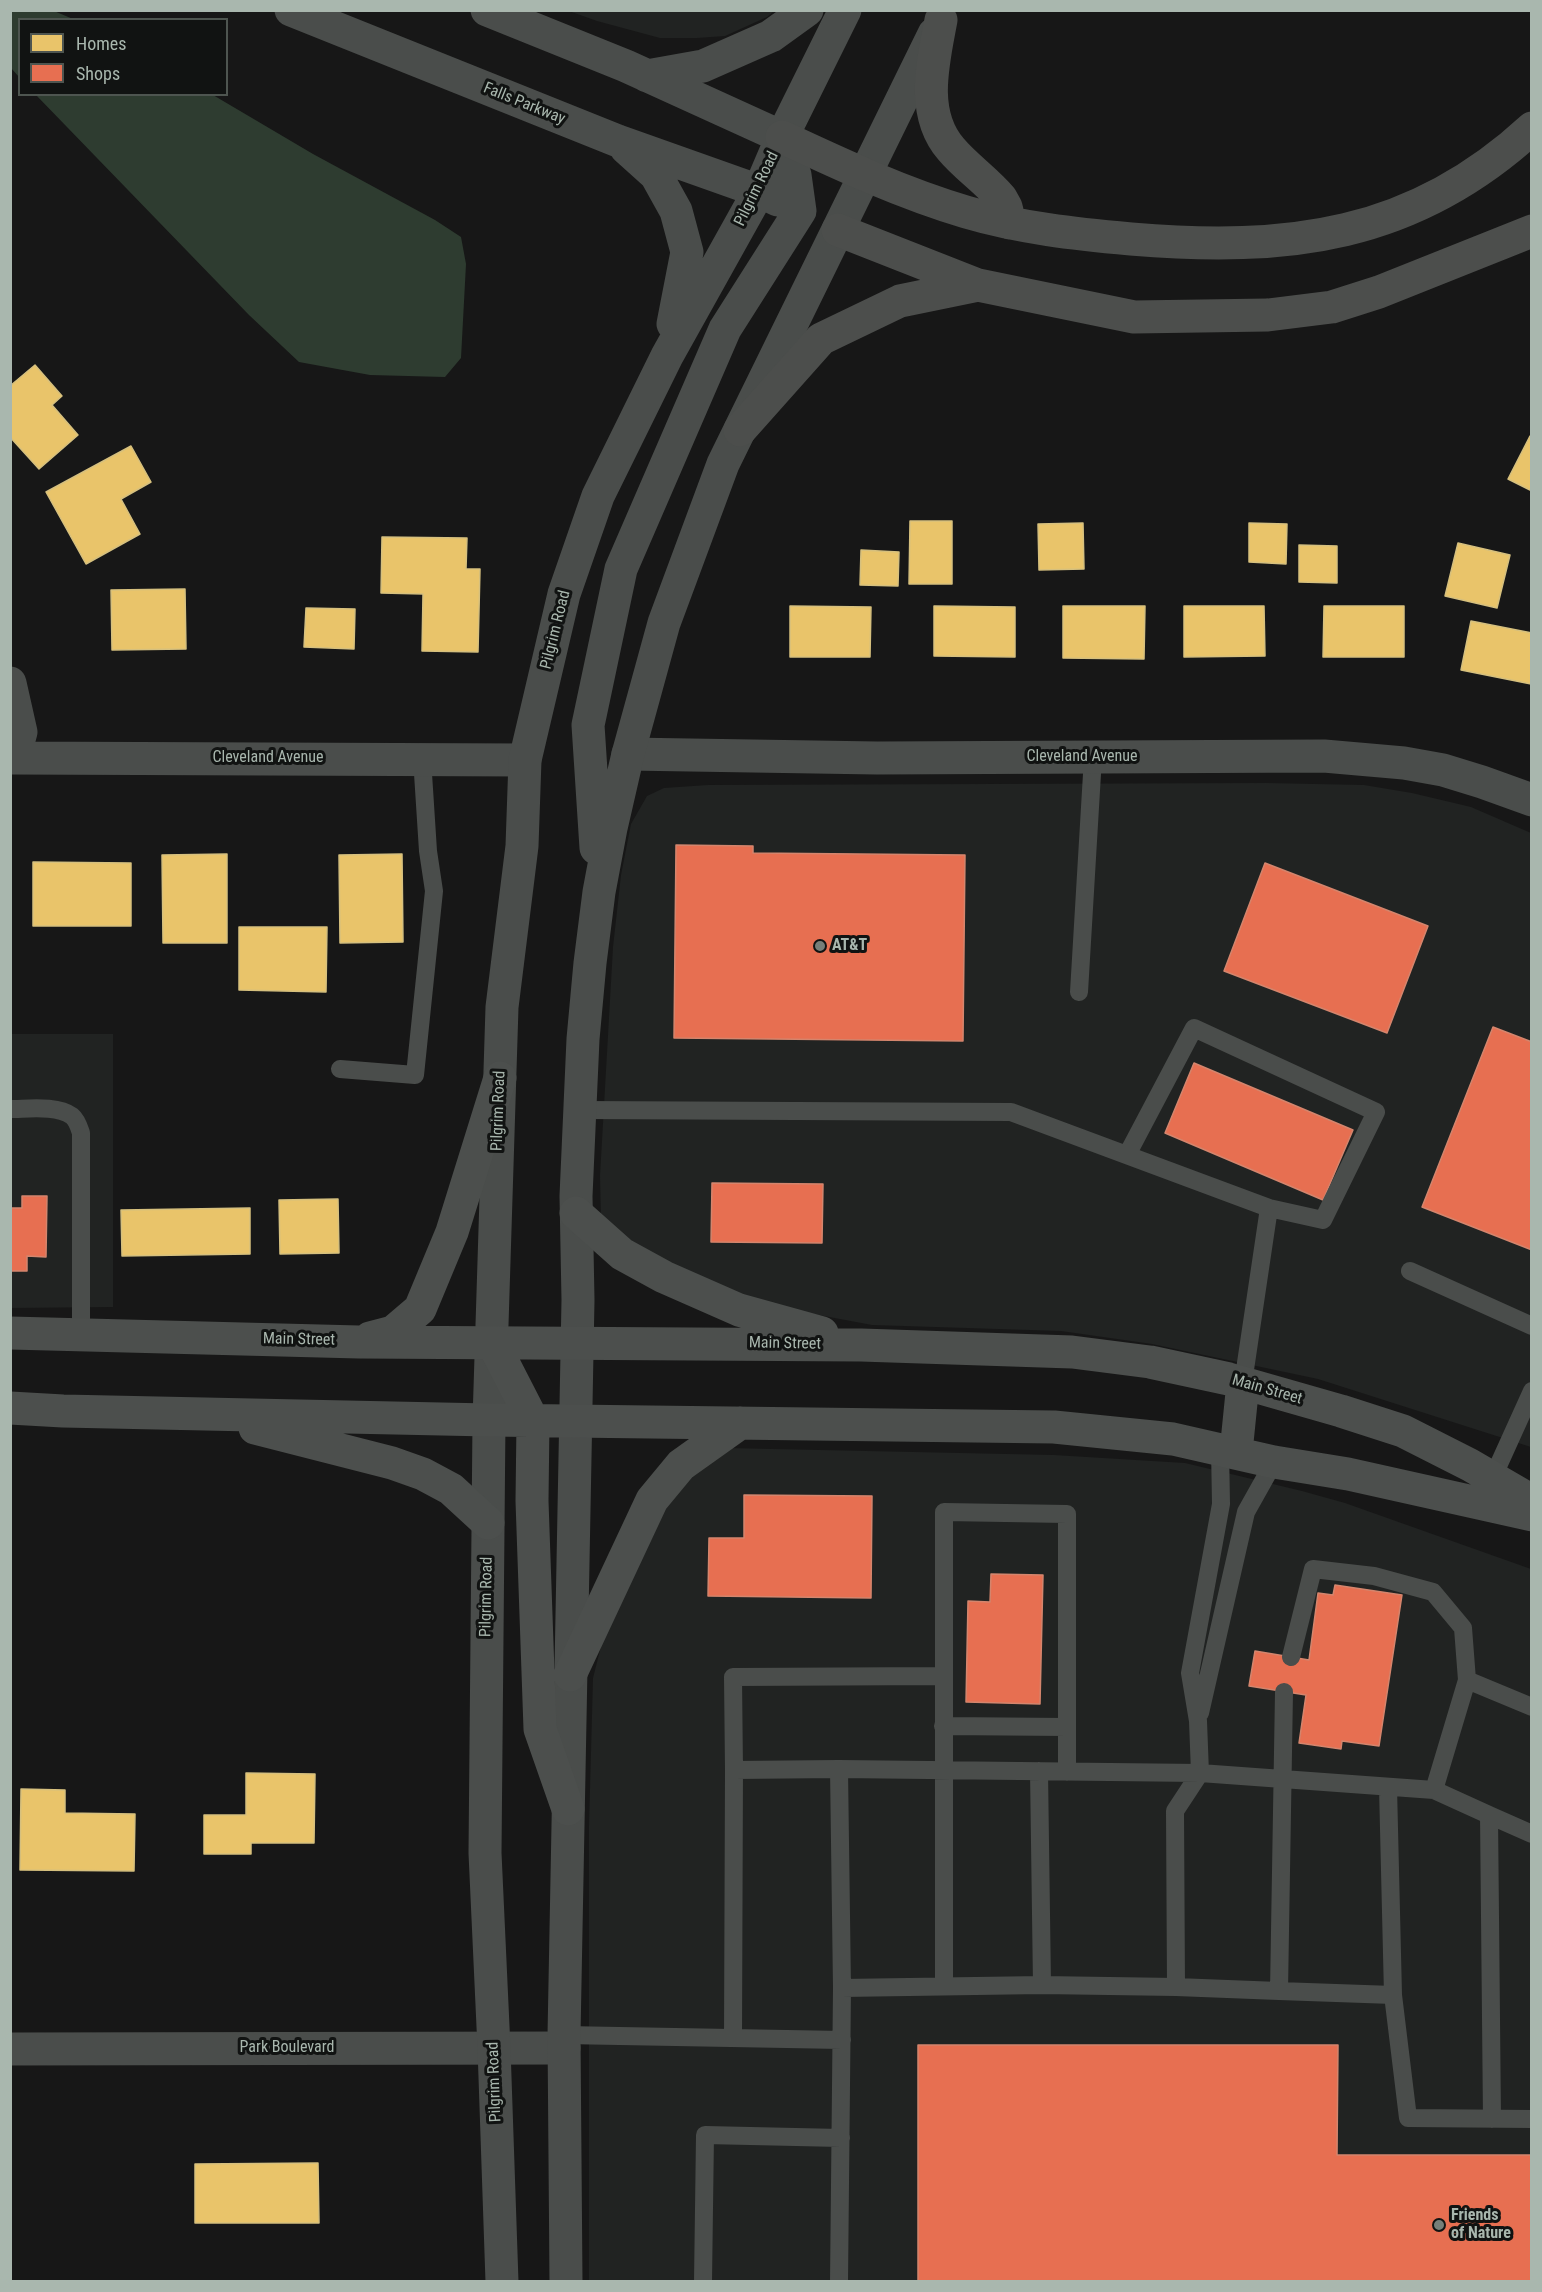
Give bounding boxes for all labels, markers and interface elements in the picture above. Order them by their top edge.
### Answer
legend [18,18,228,96]
text: Homes [76,33,126,54]
text: Shops [76,63,120,84]
street label: Falls Parkway [480,79,568,129]
street label: Pilgrim Road [731,149,783,229]
street label: Pilgrim Road [537,589,575,671]
street label: Cleveland Avenue [1026,747,1138,767]
street label: Cleveland Avenue [212,748,324,768]
place label: AT&T [832,936,867,956]
marker: AT&T [813,939,827,953]
street label: Pilgrim Road [488,1070,510,1152]
street label: Main Street [263,1330,335,1350]
street label: Main Street [749,1334,821,1354]
street label: Main Street [1230,1371,1304,1409]
street label: Pilgrim Road [477,1557,497,1637]
street label: Park Boulevard [240,2038,334,2058]
street label: Pilgrim Road [484,2041,506,2123]
place label: Friends of Nature [1451,2206,1511,2244]
marker: Friends of Nature [1432,2218,1446,2232]

